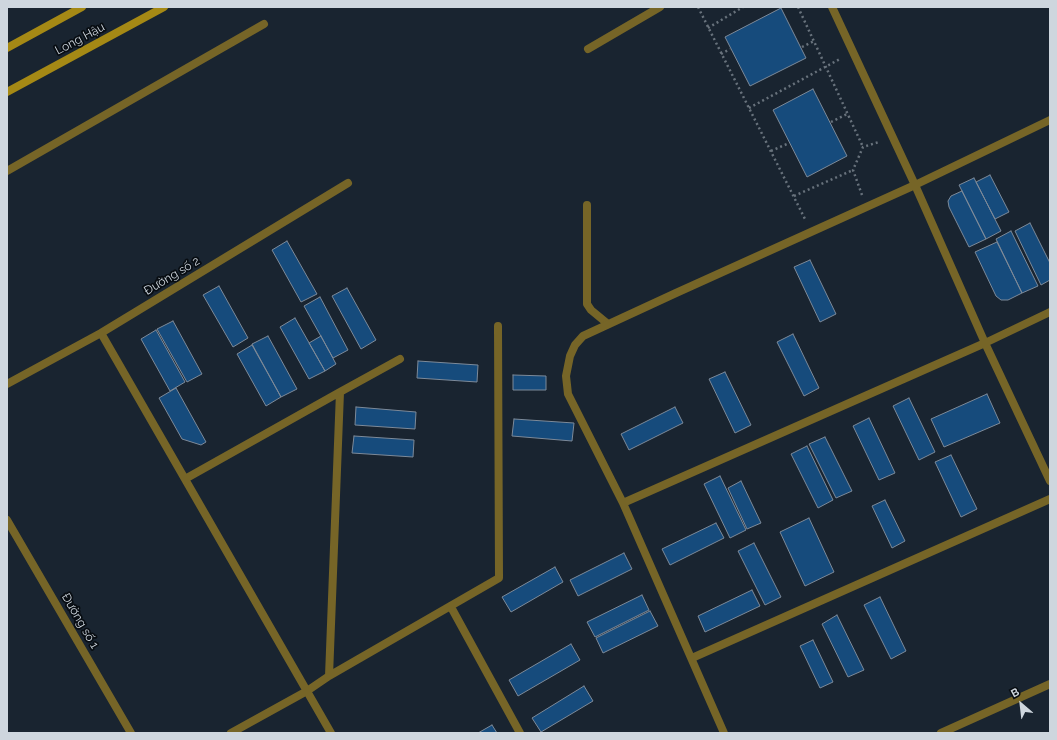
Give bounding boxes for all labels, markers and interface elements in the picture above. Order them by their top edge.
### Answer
street label: Long Hậu [53,20,107,58]
street label: Đường số 2 [141,254,203,298]
street label: Đường số 1 [58,591,102,651]
north arrow [1001,684,1041,724]
text: B [1009,685,1021,700]

